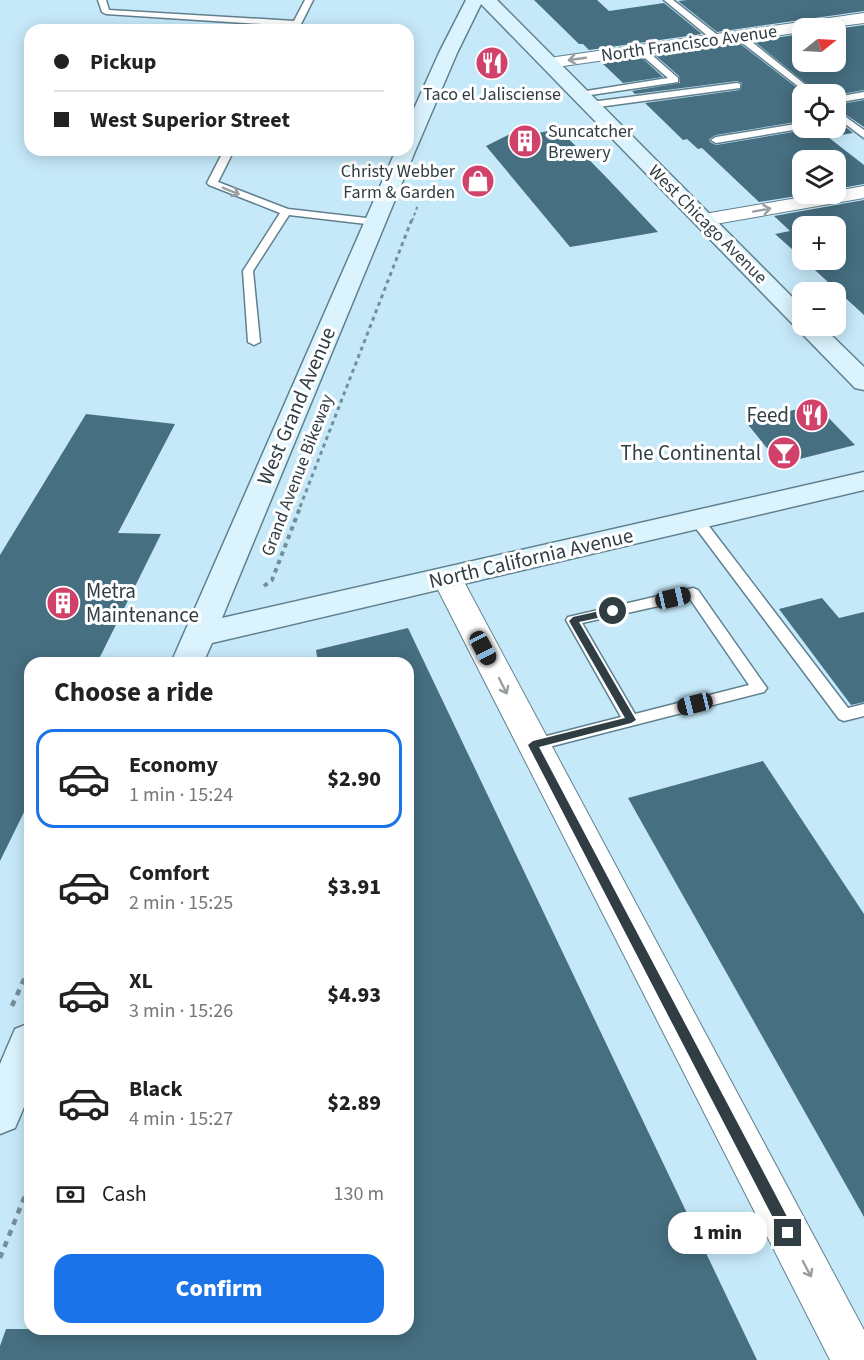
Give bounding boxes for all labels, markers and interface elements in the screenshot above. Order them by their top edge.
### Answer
north arrow [792,18,846,72]
map controls [792,18,846,336]
street label: North Francisco Avenue [600,19,779,68]
restaurant icon: Taco el Jalisciense [474,45,510,81]
text: Pickup [90,46,156,78]
one-way arrow [568,54,588,65]
place label: Taco el Jalisciense [423,82,561,107]
button: locate [792,84,846,138]
text: West Superior Street [90,104,290,136]
place label: Suncatcher Brewery [548,119,634,165]
building icon: Suncatcher Brewery [507,123,543,159]
button: layers [792,150,846,204]
place label: Christy Webber Farm & Garden [341,159,456,205]
street label: West Chicago Avenue [643,159,773,290]
shop icon: Christy Webber Farm & Garden [460,163,496,199]
one-way arrow [222,186,240,197]
one-way arrow [751,204,771,215]
button: + [792,216,846,270]
button: − [792,282,846,336]
street label: West Grand Avenue [249,322,343,490]
street label: Grand Avenue Bikeway [255,390,340,560]
restaurant icon: Feed [794,397,830,433]
place label: Feed [746,400,789,430]
bar icon: The Continental [766,435,802,471]
place label: The Continental [621,438,761,468]
street label: North California Avenue [426,520,636,596]
place label: Metra Maintenance [86,576,199,630]
building icon: Metra Maintenance [45,585,81,621]
car [653,585,693,611]
route start [599,597,626,624]
car [467,628,499,668]
text: Choose a ride [54,673,214,712]
one-way arrow [498,677,509,695]
car [675,691,715,717]
text: Economy [129,749,218,781]
icon: car [57,752,111,806]
text: $2.90 [327,763,381,795]
text: 1 min · 15:24 [129,781,233,809]
text: Comfort [129,857,210,889]
icon: car [57,860,111,914]
text: $3.91 [327,871,381,903]
text: 2 min · 15:25 [129,889,233,917]
text: XL [129,965,153,997]
icon: car [57,968,111,1022]
text: $4.93 [327,979,381,1011]
text: 3 min · 15:26 [129,997,233,1025]
text: Black [129,1073,183,1105]
icon: car [57,1076,111,1130]
text: $2.89 [327,1087,381,1119]
text: 4 min · 15:27 [129,1105,233,1133]
icon: cash [54,1178,87,1211]
text: Cash [102,1178,147,1210]
text: 130 m [334,1180,384,1208]
callout: 1 min [668,1212,767,1254]
text: 1 min [693,1219,742,1247]
route end [774,1219,801,1246]
button: Confirm [54,1254,384,1323]
one-way arrow [802,1259,813,1277]

